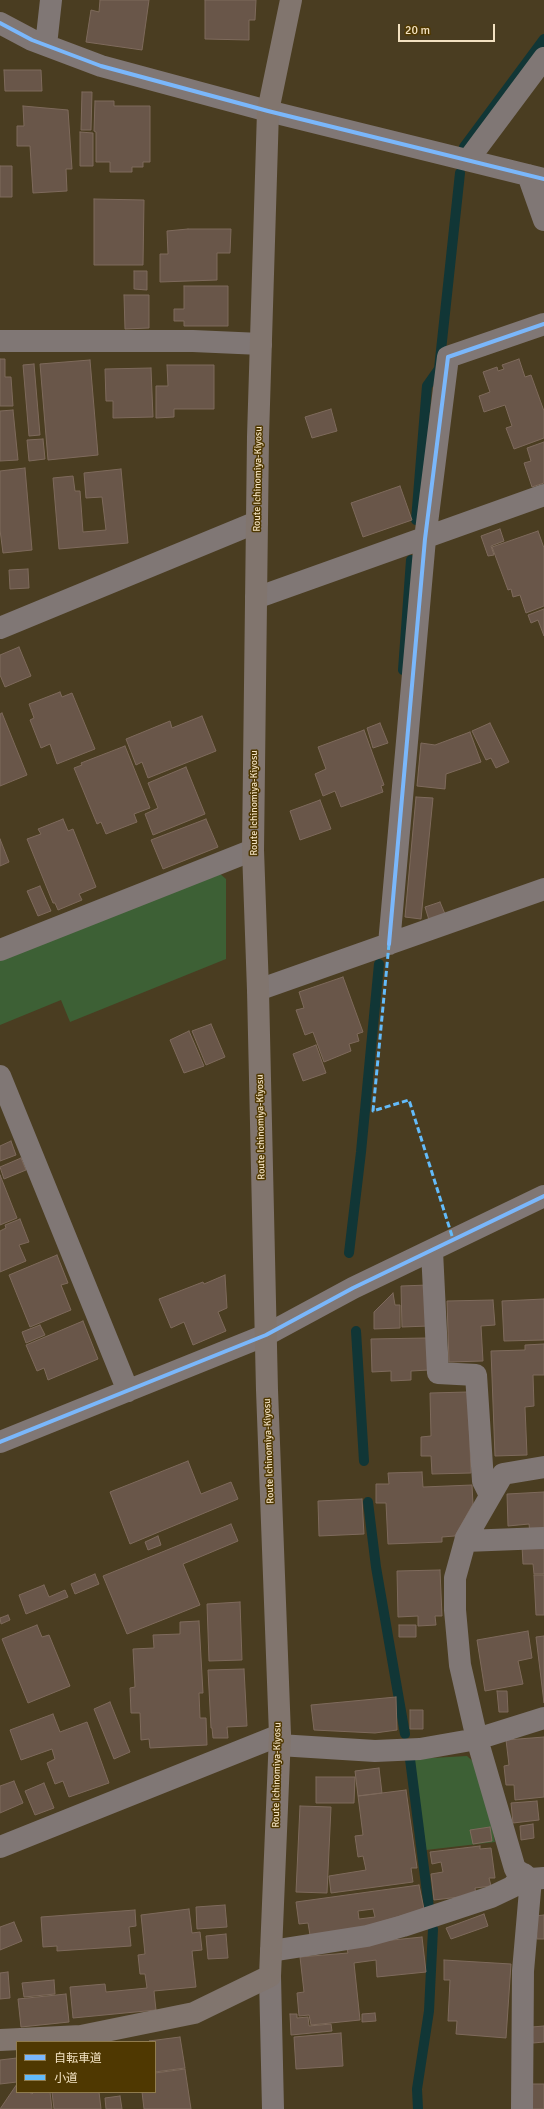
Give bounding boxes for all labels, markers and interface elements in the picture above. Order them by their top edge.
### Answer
scale bar [400,16,497,42]
text: 20 m [405,23,430,38]
street label: Route Ichinomiya-Kiyosu [251,426,265,532]
street label: Route Ichinomiya-Kiyosu [248,750,260,856]
street label: Route Ichinomiya-Kiyosu [254,1074,268,1180]
street label: Route Ichinomiya-Kiyosu [261,1398,277,1504]
street label: Route Ichinomiya-Kiyosu [270,1722,284,1828]
legend [16,2041,156,2093]
text: 自転車道 [54,2051,102,2066]
text: 小道 [54,2071,78,2086]

